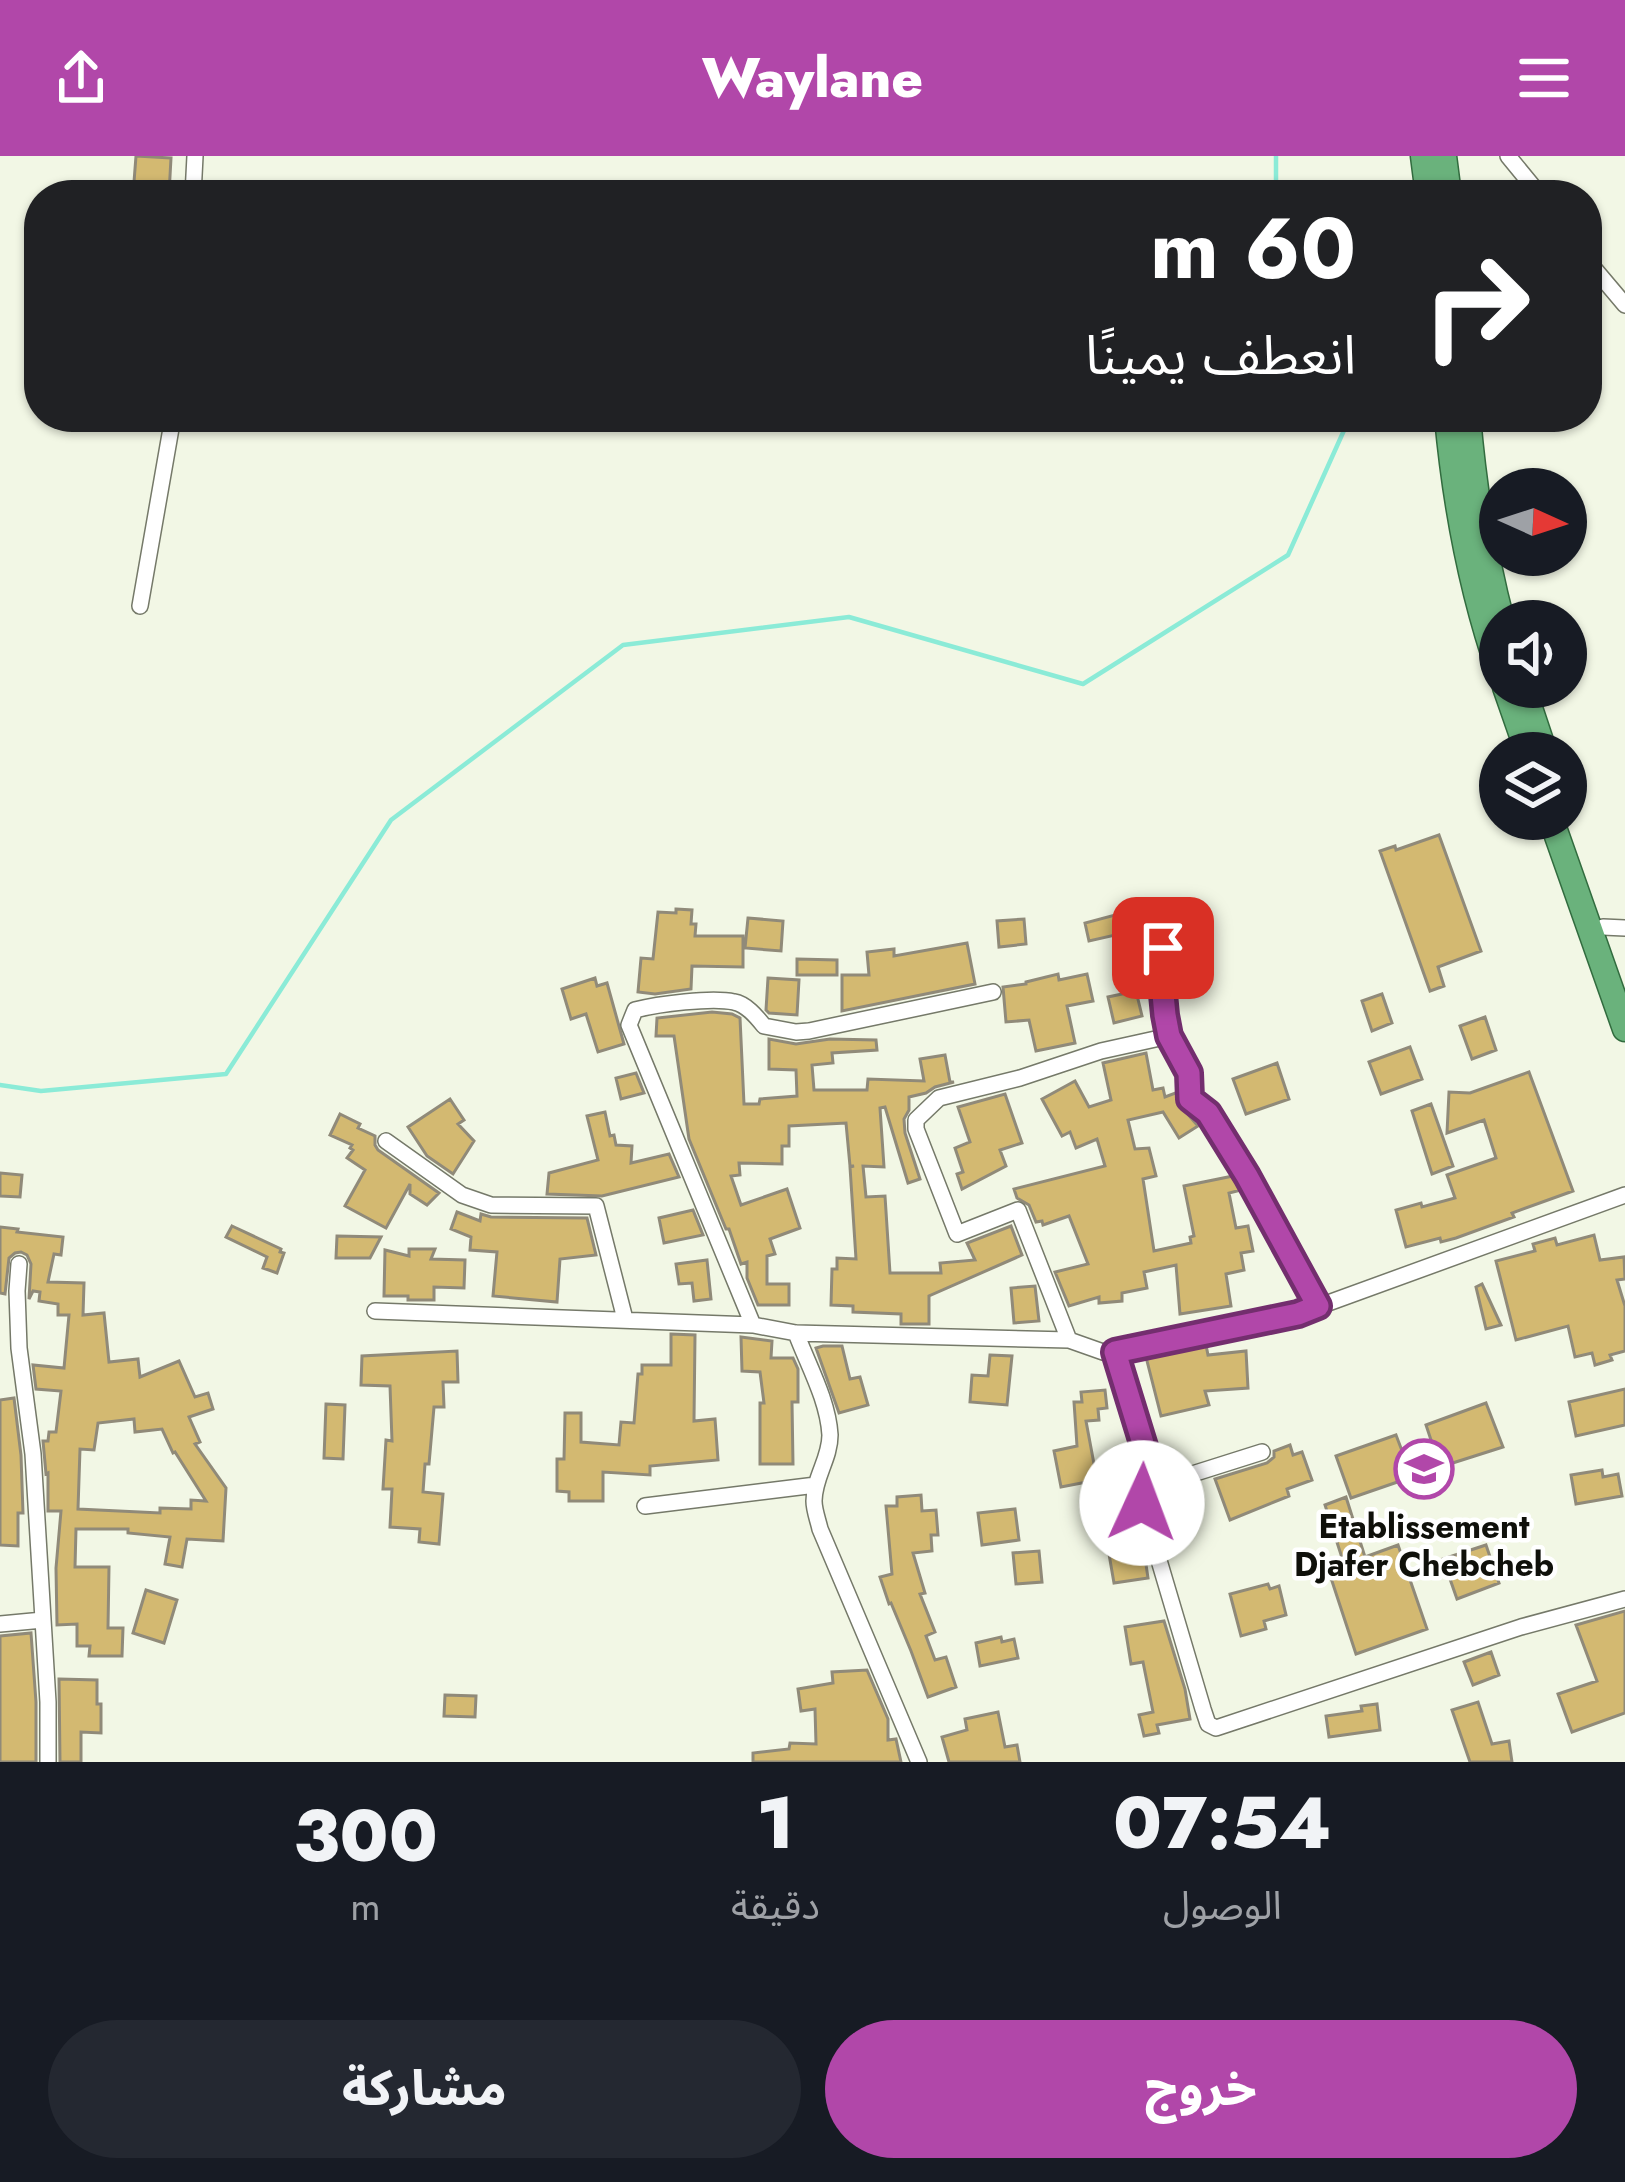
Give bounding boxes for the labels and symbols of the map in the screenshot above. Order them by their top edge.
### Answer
north arrow [1479,468,1587,576]
pin [1112,897,1214,999]
school or university icon: Etablissement Djafer Chebcheb [1393,1438,1455,1500]
position arrow [1079,1440,1205,1566]
place label: Etablissement Djafer Chebcheb [1294,1503,1554,1588]

